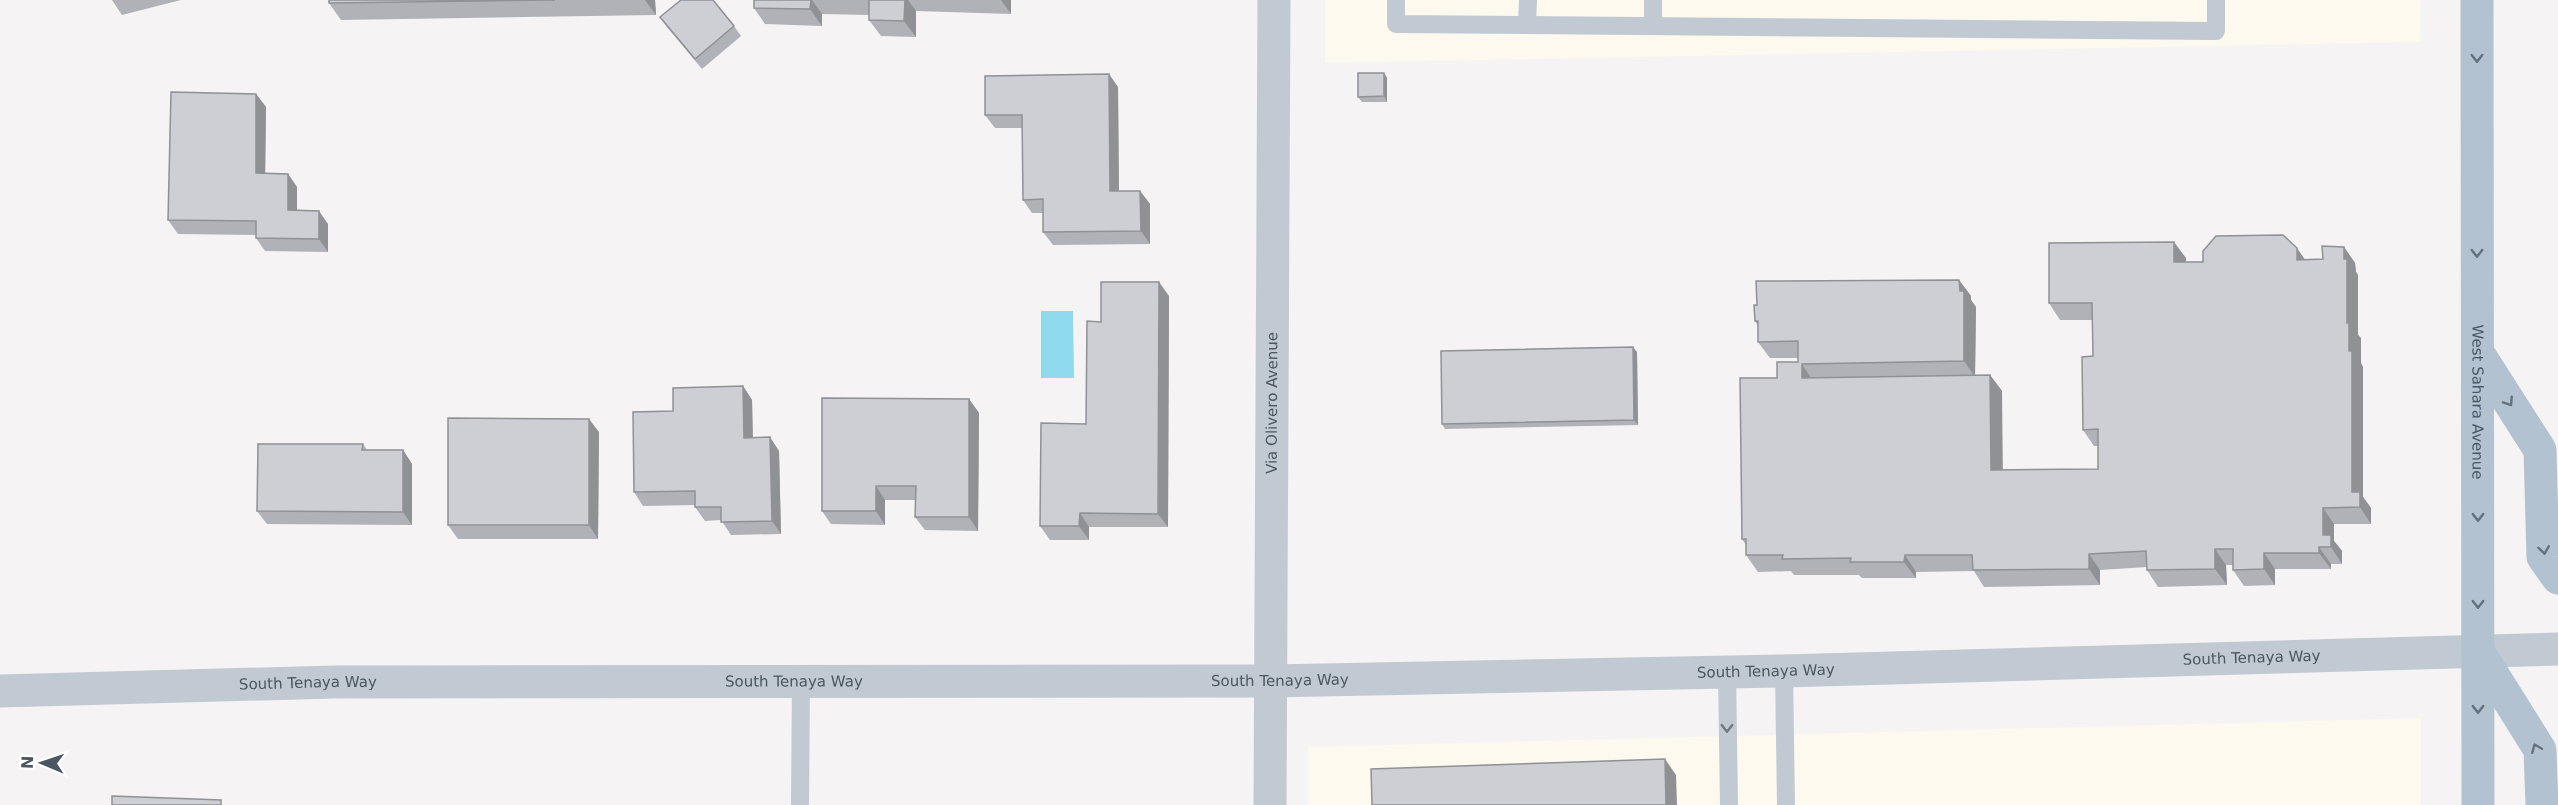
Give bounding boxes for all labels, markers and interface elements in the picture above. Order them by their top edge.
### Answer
one-way arrow [2471,54,2483,63]
one-way arrow [2471,249,2483,258]
street label: West Sahara Avenue [2468,324,2487,480]
street label: Via Olivero Avenue [1263,332,1281,474]
one-way arrow [2501,395,2512,406]
one-way arrow [2472,512,2484,521]
one-way arrow [2537,545,2550,555]
one-way arrow [2472,599,2484,608]
street label: South Tenaya Way [2182,647,2321,669]
street label: South Tenaya Way [1697,661,1835,682]
street label: South Tenaya Way [1211,670,1349,690]
street label: South Tenaya Way [725,672,863,691]
street label: South Tenaya Way [239,673,377,694]
one-way arrow [2472,705,2484,714]
one-way arrow [1721,724,1734,733]
north arrow [12,733,72,793]
one-way arrow [2531,743,2543,754]
text: N [18,755,37,770]

